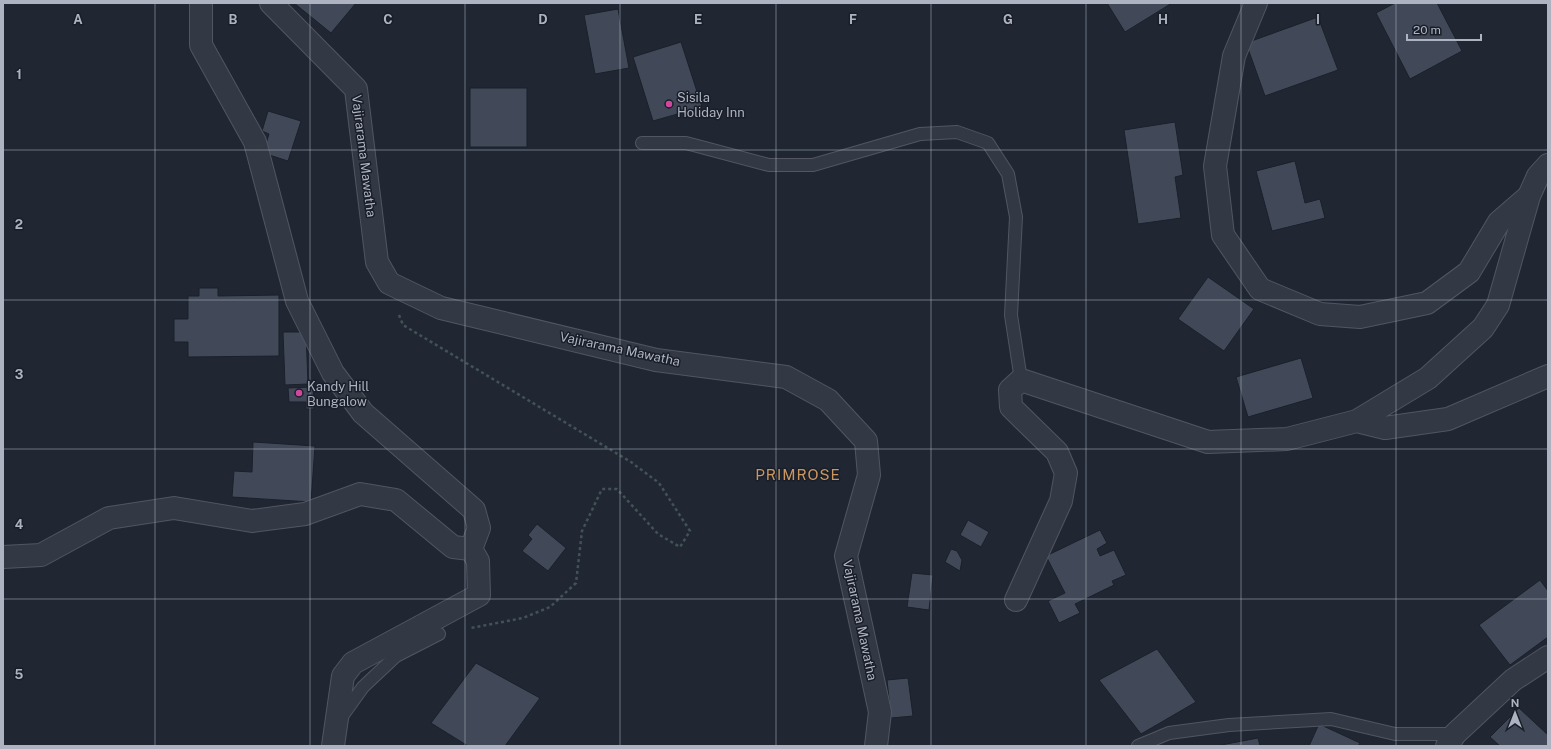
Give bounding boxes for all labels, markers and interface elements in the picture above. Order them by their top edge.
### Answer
text: A [73,12,83,27]
text: B [229,12,238,27]
text: C [383,12,393,27]
text: D [538,12,548,27]
text: E [694,12,702,27]
text: F [849,12,857,27]
text: G [1003,12,1013,27]
text: H [1158,12,1168,27]
text: I [1316,12,1320,27]
scale bar [1407,16,1481,42]
text: 20 m [1413,23,1441,37]
text: 1 [16,67,22,82]
place label: Sisila Holiday Inn [677,90,745,120]
street label: Vajirarama Mawatha [349,94,379,218]
marker: Sisila Holiday Inn [664,99,674,109]
text: 2 [15,217,23,232]
street label: Vajirarama Mawatha [558,329,682,369]
text: 3 [15,367,24,382]
place label: Kandy Hill Bungalow [307,379,369,409]
marker: Kandy Hill Bungalow [294,388,304,398]
district label: PRIMROSE [755,466,841,483]
text: 4 [15,517,24,532]
street label: Vajirarama Mawatha [840,558,880,682]
text: 5 [15,667,24,682]
north arrow [1495,693,1535,733]
text: N [1511,697,1519,709]

